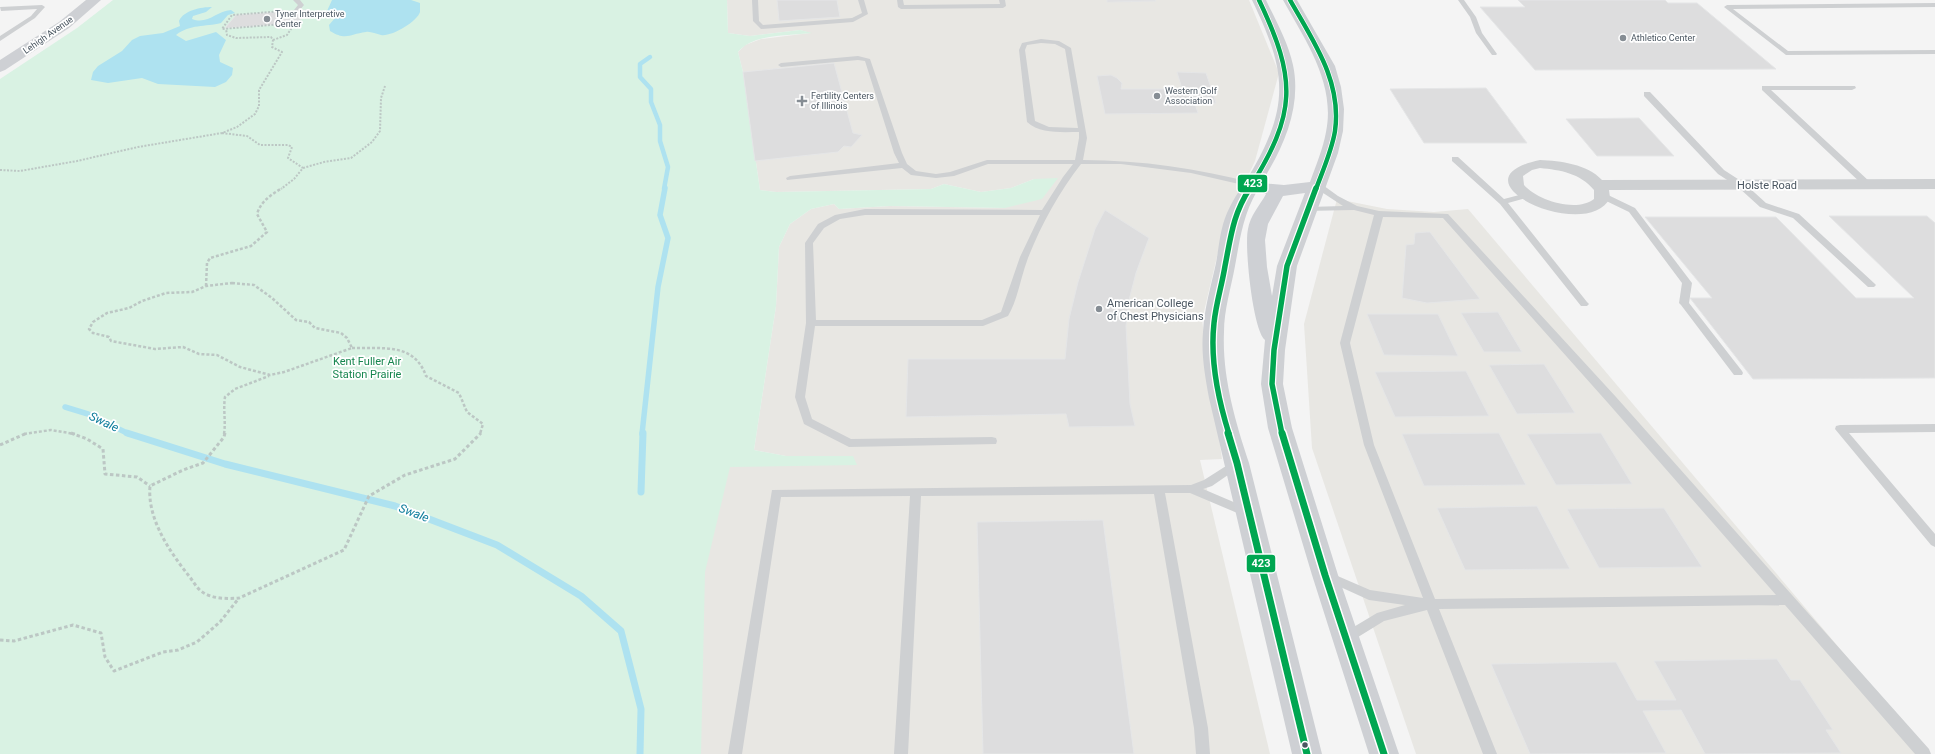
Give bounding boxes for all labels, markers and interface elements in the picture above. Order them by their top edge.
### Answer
place label: Tyner Interpretive Center [275,9,345,29]
street label: Lehigh Avenue [21,14,75,56]
marker: Tyner Interpretive Center [262,14,272,24]
marker: Athletico Center [1618,33,1628,43]
place label: Athletico Center [1631,33,1695,43]
place label: Western Golf Association [1165,86,1218,106]
place label: Fertility Centers of Illinois [811,91,874,111]
marker: Western Golf Association [1152,91,1162,101]
marker: Fertility Centers of Illinois [796,95,808,107]
line badge: 423 [1237,174,1268,193]
text: 423 [1244,177,1262,190]
street label: Holste Road [1737,179,1797,192]
place label: American College of Chest Physicians [1107,297,1204,323]
marker: American College of Chest Physicians [1094,304,1104,314]
park label: Kent Fuller Air Station Prairie [333,355,402,381]
water label: Swale [87,409,121,435]
water label: Swale [397,501,431,525]
line badge: 423 [1246,554,1276,573]
text: 423 [1252,557,1270,570]
unlabelled marker [1300,740,1310,750]

